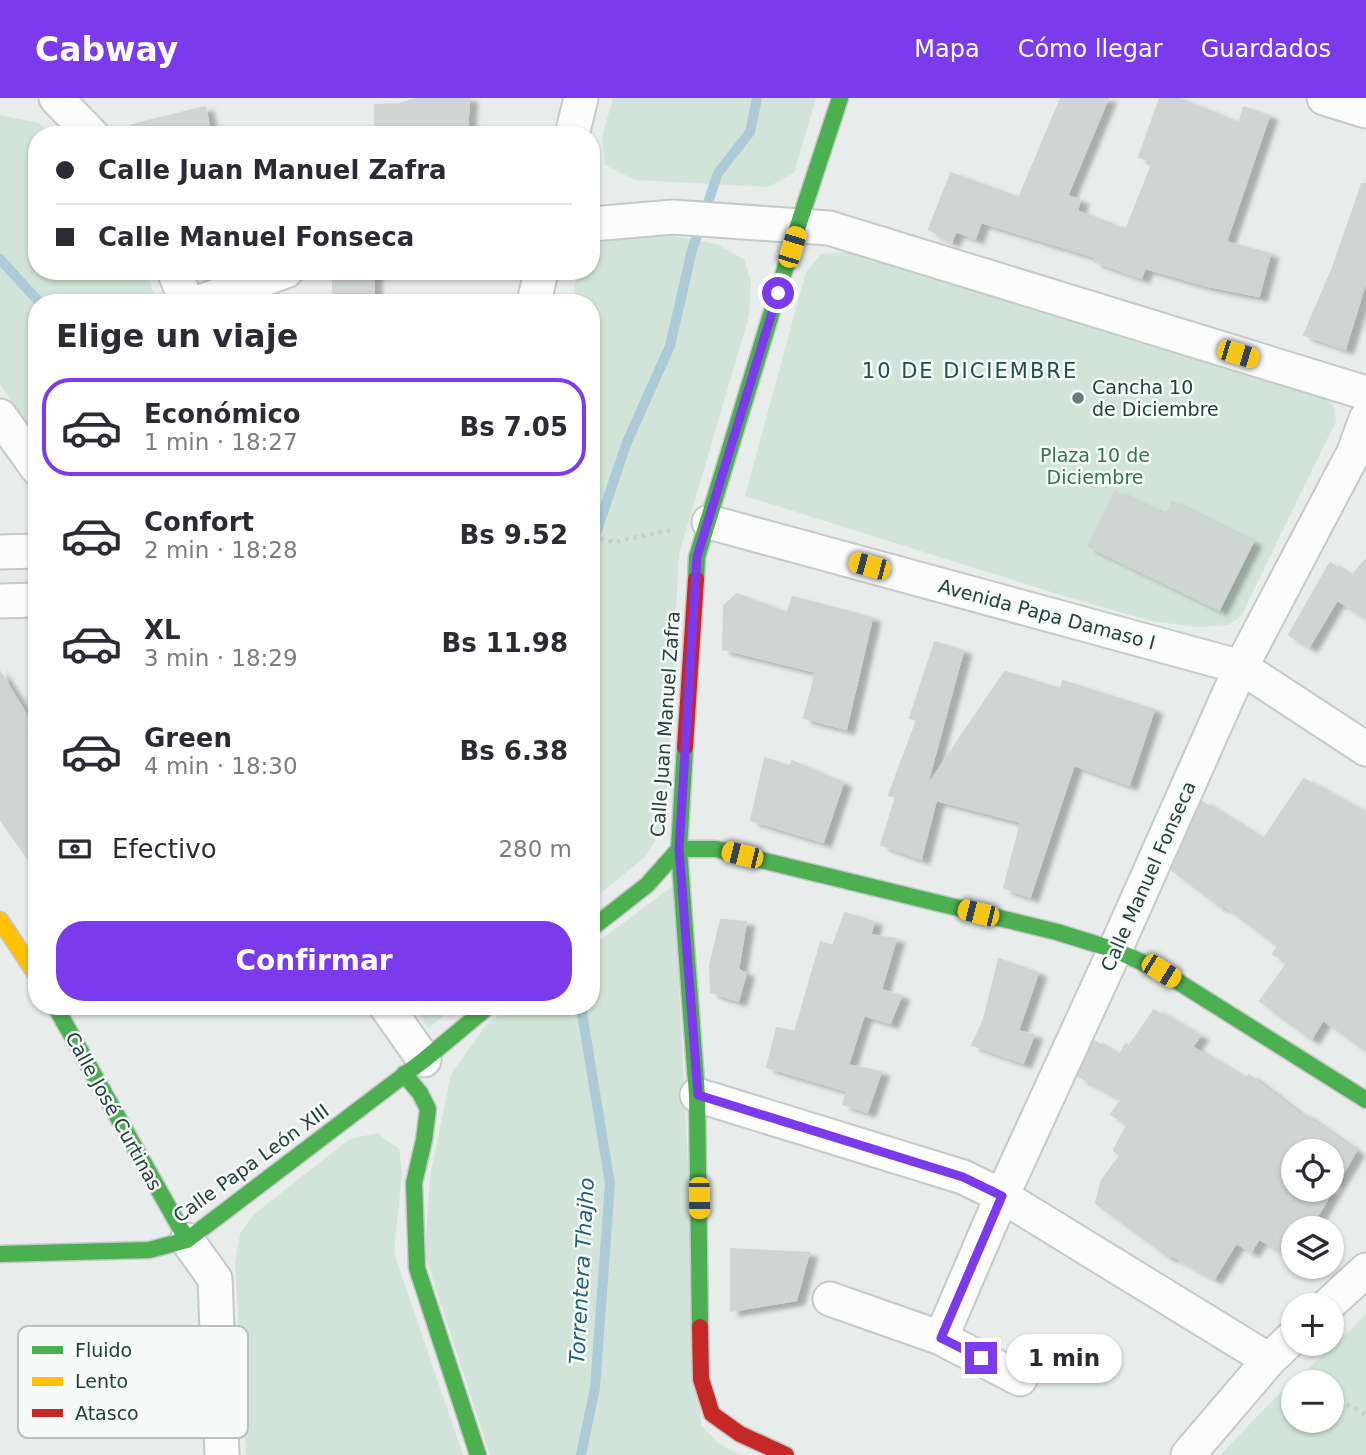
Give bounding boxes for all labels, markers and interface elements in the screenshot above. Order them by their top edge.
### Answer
text: Cabway [35,30,178,69]
text: Mapa [914,35,980,63]
text: Cómo llegar [1018,35,1163,63]
text: Guardados [1201,35,1331,63]
text: Calle Juan Manuel Zafra [98,155,447,185]
text: Calle Manuel Fonseca [98,222,414,252]
car [776,224,809,270]
route start [762,277,794,309]
text: Elige un viaje [56,317,298,355]
car [1215,338,1262,370]
district label: 10 DE DICIEMBRE [862,359,1078,383]
place label: Cancha 10 de Diciembre [1092,376,1219,420]
marker: Cancha 10 de Diciembre [1070,390,1086,406]
icon: car [60,396,123,459]
text: Económico [144,399,301,429]
text: Bs 7.05 [460,412,568,442]
text: 1 min · 18:27 [144,429,298,455]
park label: Plaza 10 de Diciembre [1040,444,1150,488]
icon: car [60,504,123,567]
text: Confort [144,507,254,537]
text: Bs 9.52 [460,520,568,550]
text: 2 min · 18:28 [144,537,298,563]
car [846,550,893,582]
street label: Avenida Papa Damaso I [936,574,1158,654]
street label: Calle Juan Manuel Zafra [646,610,684,838]
icon: car [60,612,123,675]
text: XL [144,615,181,645]
text: Bs 11.98 [441,628,568,658]
text: 3 min · 18:29 [144,645,298,671]
icon: car [60,720,123,783]
text: Green [144,723,232,753]
text: Bs 6.38 [460,736,568,766]
text: 4 min · 18:30 [144,753,298,779]
street label: Calle Manuel Fonseca [1096,777,1200,975]
icon: cash [56,830,94,868]
text: Efectivo [112,834,217,864]
text: 280 m [498,836,572,862]
car [720,840,765,870]
car [956,898,1001,928]
button: Confirmar [56,921,572,1001]
car [1138,951,1185,991]
street label: Calle José Curtinas [61,1028,167,1194]
street label: Calle Papa León XIII [169,1099,333,1227]
map controls [1281,1139,1344,1433]
button: locate [1281,1139,1344,1202]
water label: Torrentera Thajho [565,1177,599,1365]
car [689,1177,710,1219]
button: layers [1281,1216,1344,1279]
button: + [1281,1293,1344,1356]
legend [18,1326,248,1438]
callout: 1 min [1006,1334,1121,1382]
text: Fluido [75,1339,132,1361]
route end [965,1342,997,1374]
text: 1 min [1028,1345,1100,1371]
text: Lento [75,1370,128,1392]
button: − [1281,1370,1344,1433]
text: Atasco [75,1402,139,1424]

